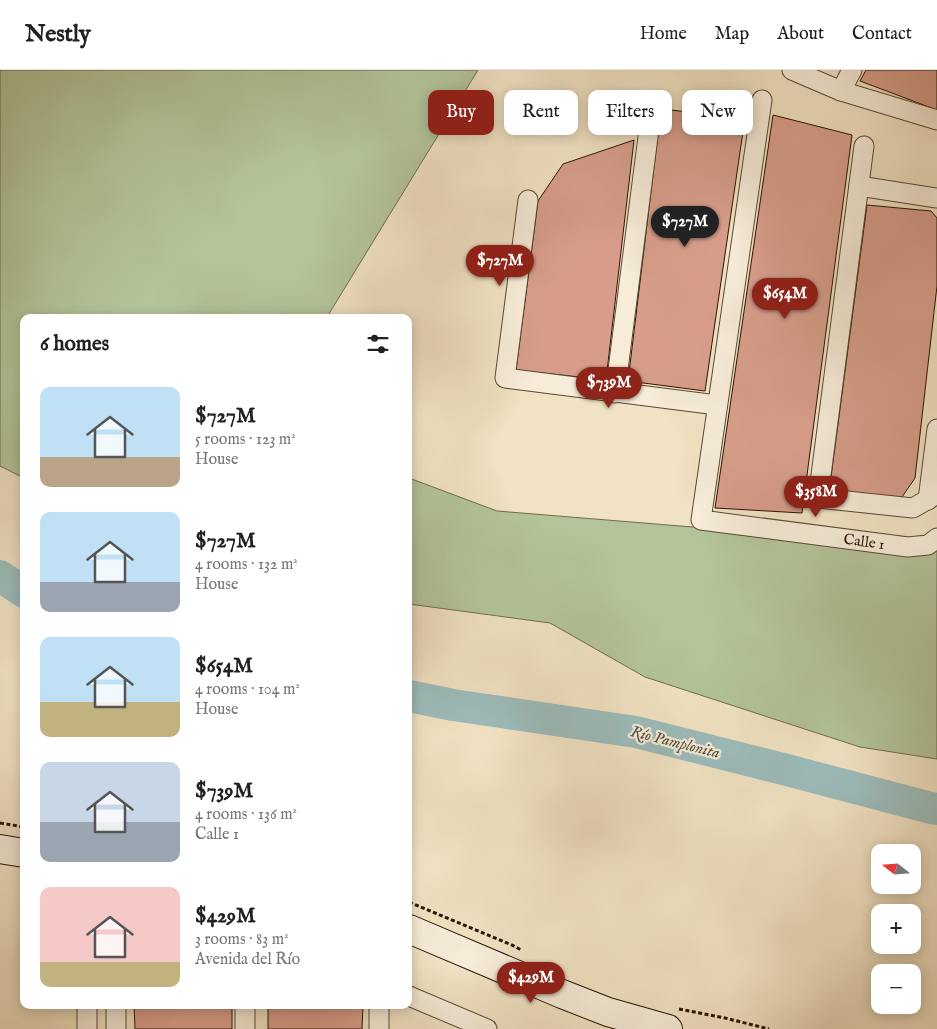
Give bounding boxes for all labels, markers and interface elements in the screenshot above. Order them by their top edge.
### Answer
text: Nestly [25,19,91,50]
text: Home [640,23,687,46]
text: Map [715,23,749,46]
text: About [777,23,824,46]
text: Contact [852,23,912,46]
chip: Buy [428,90,494,135]
chip: Rent [504,90,578,135]
chip: Filters [588,90,672,135]
chip: New [682,90,753,135]
pin: $727M [650,206,720,248]
text: $727M [662,212,708,232]
pin: $727M [465,244,535,287]
text: $727M [477,251,523,271]
pin: $654M [750,278,820,320]
text: $654M [763,284,807,304]
icon: filters [364,330,392,358]
text: 6 homes [40,331,109,358]
pin: $739M [574,366,644,409]
text: $739M [587,373,631,393]
text: $727M [195,403,256,430]
icon: home [80,407,140,467]
text: 5 rooms · 123 m² [195,430,296,450]
text: House [195,450,238,470]
pin: $358M [781,476,851,518]
text: $358M [795,482,837,502]
text: $727M [195,528,256,555]
street label: Calle 1 [842,530,886,554]
icon: home [80,532,140,592]
text: 4 rooms · 132 m² [195,555,298,575]
text: House [195,575,238,595]
text: $654M [195,653,253,680]
icon: home [80,657,140,717]
text: 4 rooms · 104 m² [195,680,300,700]
text: House [195,700,238,720]
water label: Río Pamplonita [628,722,722,764]
text: $739M [195,778,253,805]
icon: home [80,782,140,842]
text: 4 rooms · 136 m² [195,805,297,825]
text: Calle 1 [195,825,239,845]
north arrow [871,844,921,894]
map controls [871,844,921,1014]
text: $429M [195,903,256,930]
button: + [871,904,921,954]
icon: home [80,907,140,967]
text: 3 rooms · 83 m² [195,930,289,950]
text: Avenida del Río [195,950,300,970]
pin: $429M [496,962,566,1004]
button: − [871,964,921,1014]
text: $429M [508,968,554,988]

